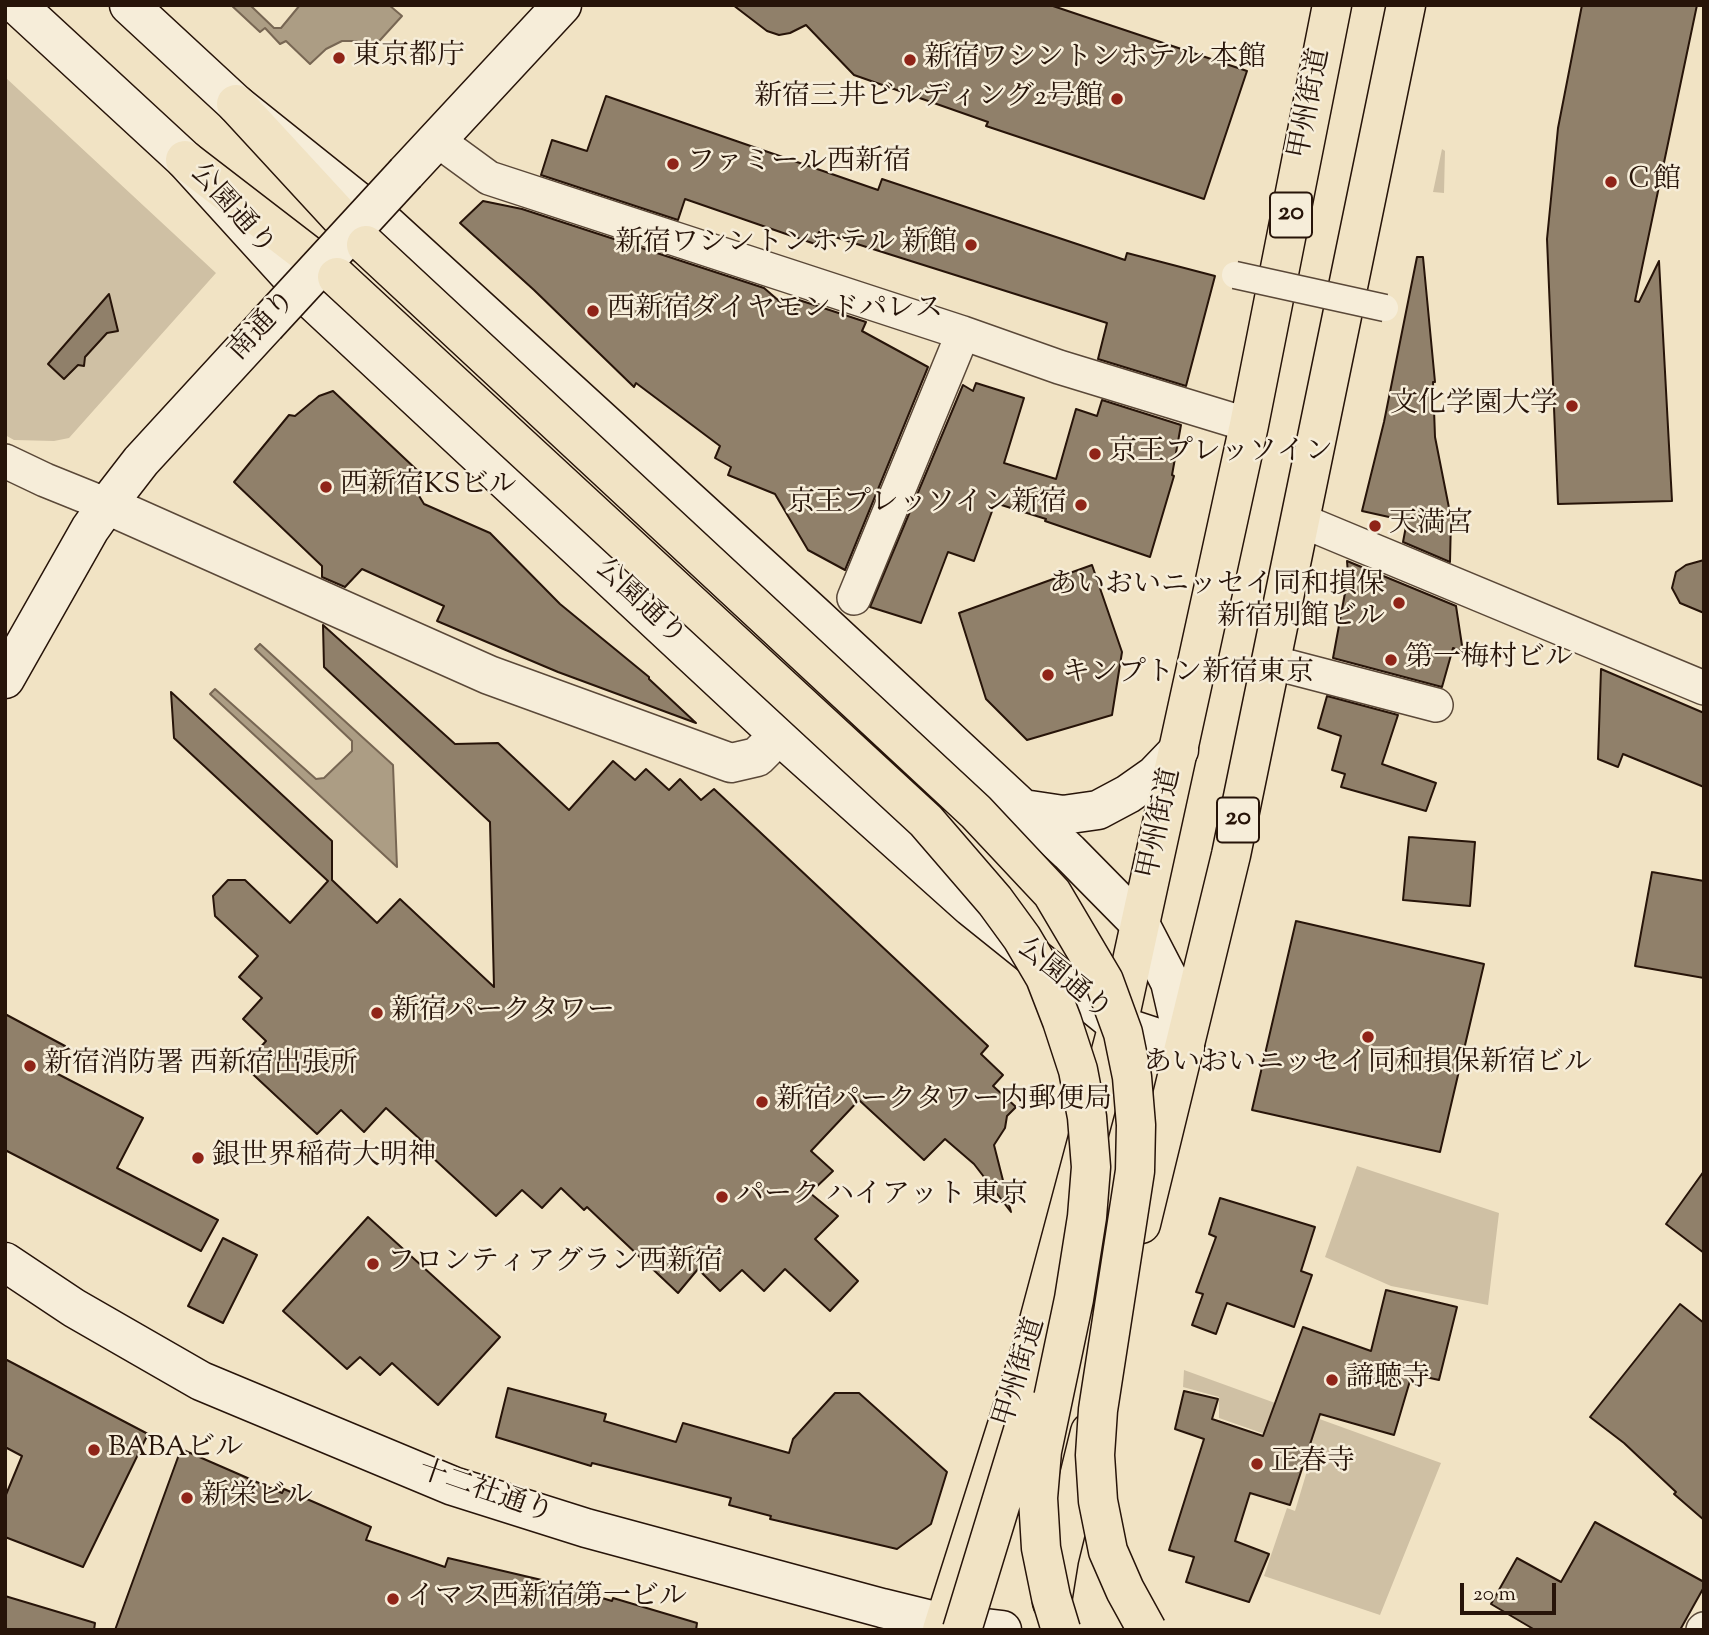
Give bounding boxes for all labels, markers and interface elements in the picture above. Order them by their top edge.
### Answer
place label: 東京都庁 [353,41,465,75]
place label: 新宿ワシントンホテル 本館 [924,43,1266,77]
street label: 甲州街道 [1285,46,1339,162]
marker: 東京都庁 [331,50,347,66]
marker: 新宿ワシントンホテル 本館 [902,52,918,68]
place label: 新宿三井ビルディング2号館 [754,82,1103,116]
marker: 新宿三井ビルディング2号館 [1109,91,1125,107]
place label: ファミール西新宿 [687,147,911,181]
marker: ファミール西新宿 [665,156,681,172]
street label: 公園通り [181,158,281,264]
place label: Ｃ館 [1625,165,1681,199]
marker: Ｃ館 [1603,174,1619,190]
road number: 20 [1270,192,1312,238]
place label: 新宿ワシントンホテル 新館 [615,228,957,262]
marker: 新宿ワシントンホテル 新館 [963,237,979,253]
street label: 南通り [223,285,305,369]
place label: 西新宿ダイヤモンドパレス [607,294,943,328]
marker: 西新宿ダイヤモンドパレス [585,303,601,319]
place label: 文化学園大学 [1390,389,1558,423]
marker: 文化学園大学 [1564,398,1580,414]
place label: 京王プレッソイン [1109,437,1333,471]
marker: 京王プレッソイン [1087,446,1103,462]
place label: 西新宿KSビル [340,470,517,504]
marker: 西新宿KSビル [318,479,334,495]
place label: 京王プレッソイン新宿 [787,488,1067,522]
marker: 京王プレッソイン新宿 [1073,497,1089,513]
place label: 天満宮 [1389,509,1473,543]
marker: 天満宮 [1367,518,1383,534]
street label: 公園通り [587,554,691,654]
place label: あいおいニッセイ同和損保 新宿別館ビル [1049,570,1385,636]
marker: あいおいニッセイ同和損保 新宿別館ビル [1391,595,1407,611]
place label: 第一梅村ビル [1405,643,1573,677]
marker: 第一梅村ビル [1383,652,1399,668]
place label: キンプトン新宿東京 [1062,658,1314,692]
marker: キンプトン新宿東京 [1040,667,1056,683]
street label: 甲州街道 [1134,766,1190,882]
road number: 20 [1217,798,1259,842]
street label: 公園通り [1009,933,1117,1029]
place label: 新宿パークタワー [391,996,615,1030]
marker: 新宿パークタワー [369,1005,385,1021]
marker: あいおいニッセイ同和損保新宿ビル [1360,1029,1376,1045]
place label: あいおいニッセイ同和損保新宿ビル [1144,1048,1592,1082]
place label: 新宿消防署 西新宿出張所 [44,1049,358,1083]
marker: 新宿消防署 西新宿出張所 [22,1058,38,1074]
place label: 新宿パークタワー内郵便局 [776,1085,1112,1119]
marker: 新宿パークタワー内郵便局 [754,1094,770,1110]
place label: 銀世界稲荷大明神 [212,1141,436,1175]
marker: 銀世界稲荷大明神 [190,1150,206,1166]
place label: パーク ハイアット 東京 [736,1180,1028,1214]
marker: パーク ハイアット 東京 [714,1189,730,1205]
place label: フロンティアグラン西新宿 [387,1247,723,1281]
marker: フロンティアグラン西新宿 [365,1256,381,1272]
street label: 甲州街道 [990,1315,1054,1431]
place label: 諦聴寺 [1346,1363,1430,1397]
marker: 諦聴寺 [1324,1372,1340,1388]
place label: BABAビル [108,1433,243,1467]
marker: BABAビル [86,1442,102,1458]
place label: 正春寺 [1271,1447,1355,1481]
street label: 十二社通り [413,1455,557,1533]
marker: 正春寺 [1249,1456,1265,1472]
place label: 新栄ビル [201,1481,313,1515]
marker: 新栄ビル [179,1490,195,1506]
scale bar [1464,1568,1560,1612]
text: 20 m [1473,1580,1516,1610]
place label: イマス西新宿第一ビル [407,1582,687,1616]
marker: イマス西新宿第一ビル [385,1591,401,1607]

